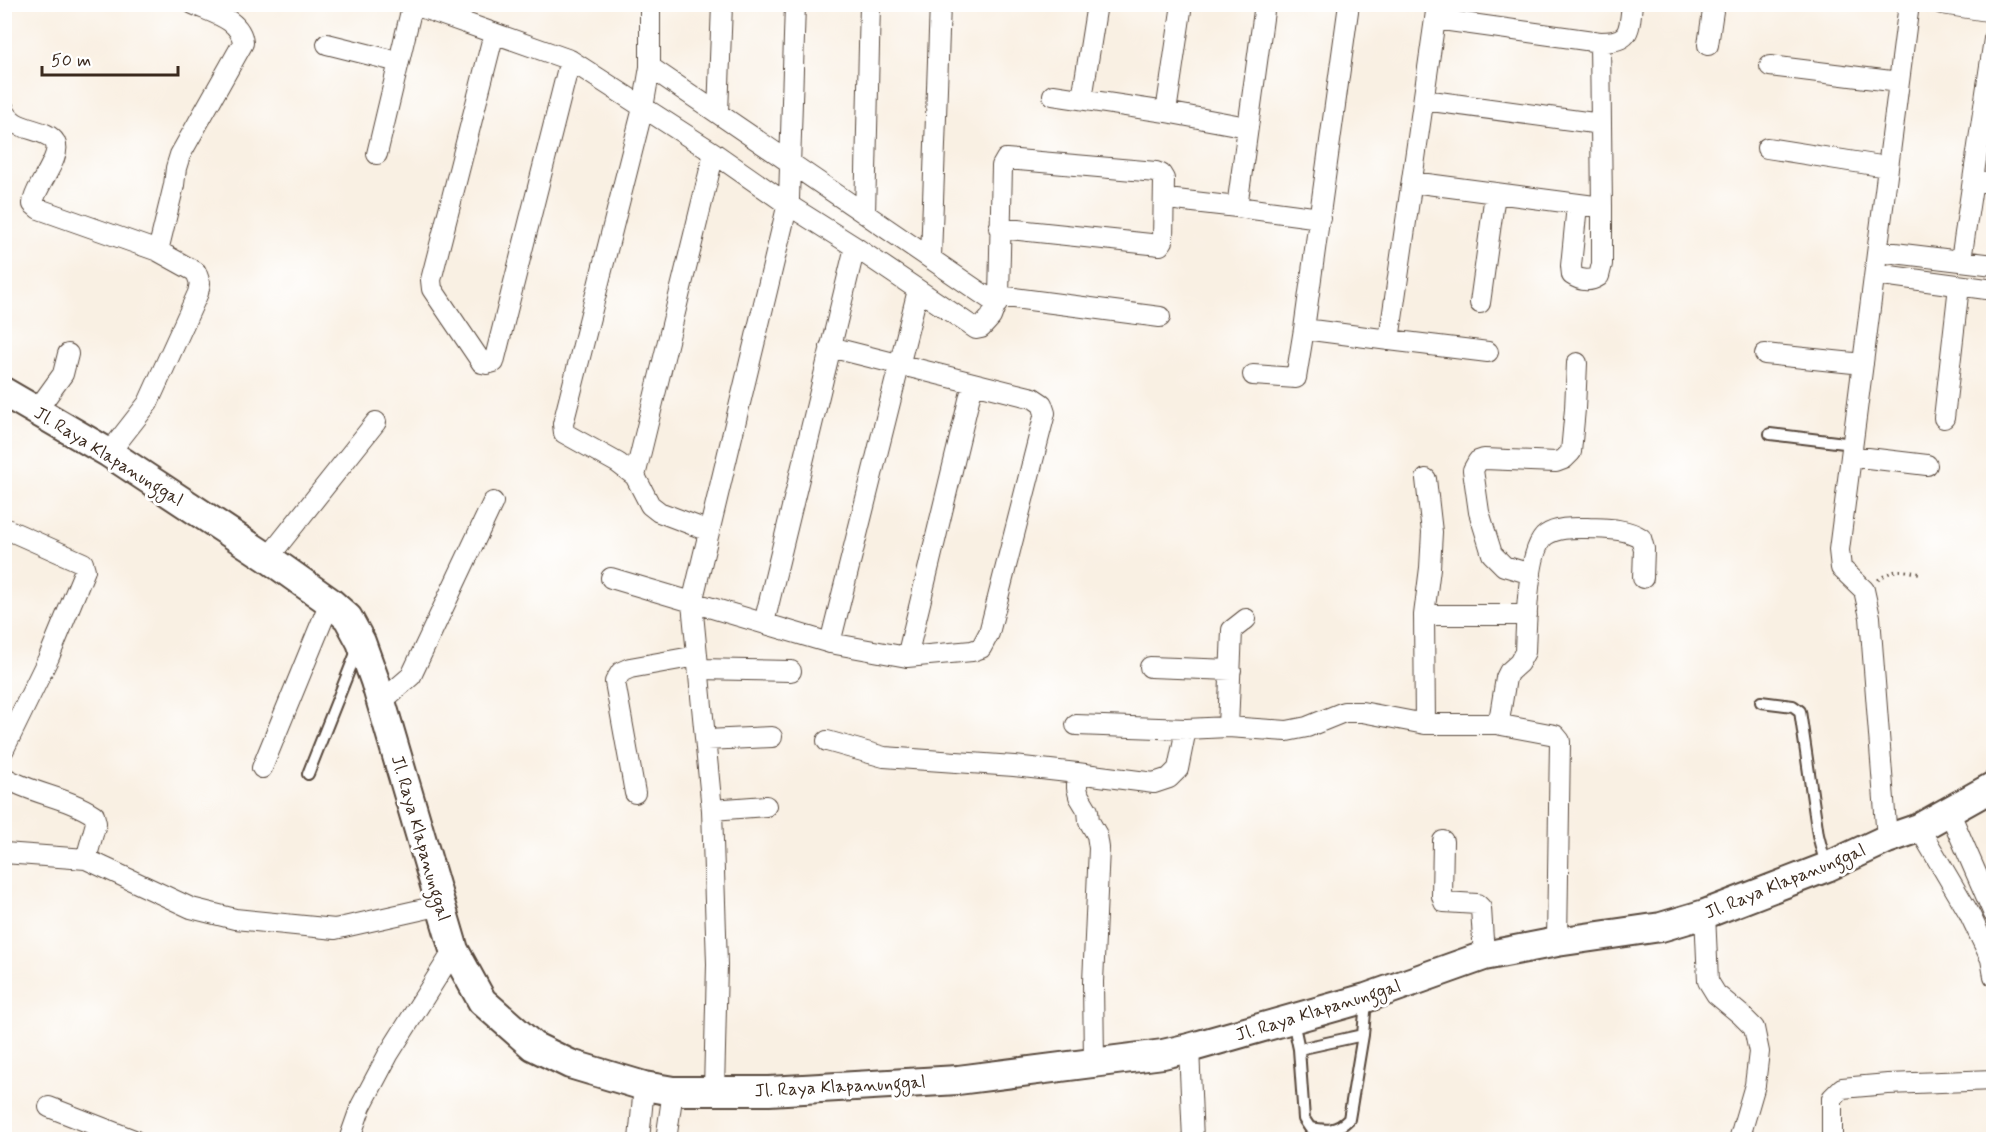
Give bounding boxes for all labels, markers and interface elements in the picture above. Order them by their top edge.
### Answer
scale bar [42,39,178,77]
text: 50 m [51,49,91,73]
street label: Jl. Raya Klapanunggal [28,401,188,514]
street label: Jl. Raya Klapanunggal [383,753,455,925]
street label: Jl. Raya Klapanunggal [1701,839,1870,927]
street label: Jl. Raya Klapanunggal [1233,974,1404,1049]
street label: Jl. Raya Klapanunggal [754,1071,926,1105]

